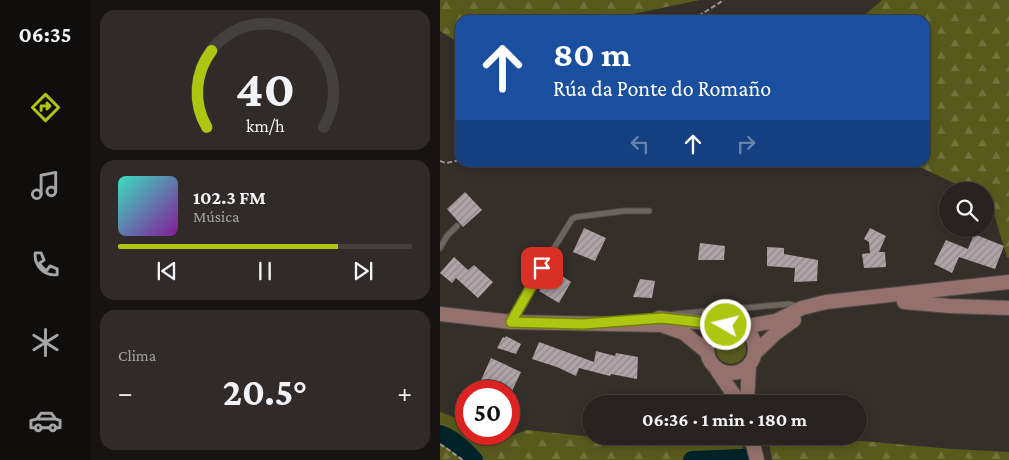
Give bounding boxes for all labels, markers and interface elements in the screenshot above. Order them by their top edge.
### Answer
text: 06:35 [18,22,72,47]
icon: ahead [470,35,535,100]
text: 80 m [553,35,631,74]
text: 40 [235,59,295,117]
text: Rúa da Ponte do Romaño [553,76,771,101]
icon: directions [28,90,63,125]
text: km/h [246,116,285,136]
icon: left [626,130,654,158]
icon: ahead [679,130,707,158]
icon: right [732,130,760,158]
icon: music [28,168,63,203]
map controls [939,182,994,237]
button: search [939,182,994,237]
text: 102.3 FM [193,187,266,208]
text: Música [193,208,239,225]
icon: phone [28,247,63,282]
pin [521,247,563,289]
icon: arrive [528,254,556,282]
icon: previous [153,257,181,285]
icon: pause [251,257,279,285]
icon: next [349,257,377,285]
position arrow [699,298,751,350]
icon: climate [28,325,63,360]
text: Clima [118,347,156,364]
text: 20.5° [223,371,307,413]
text: − [118,377,133,408]
text: + [397,377,412,408]
speed limit sign: 50 [455,380,520,445]
icon: car [28,403,63,438]
text: 06:36 · 1 min · 180 m [642,409,807,430]

